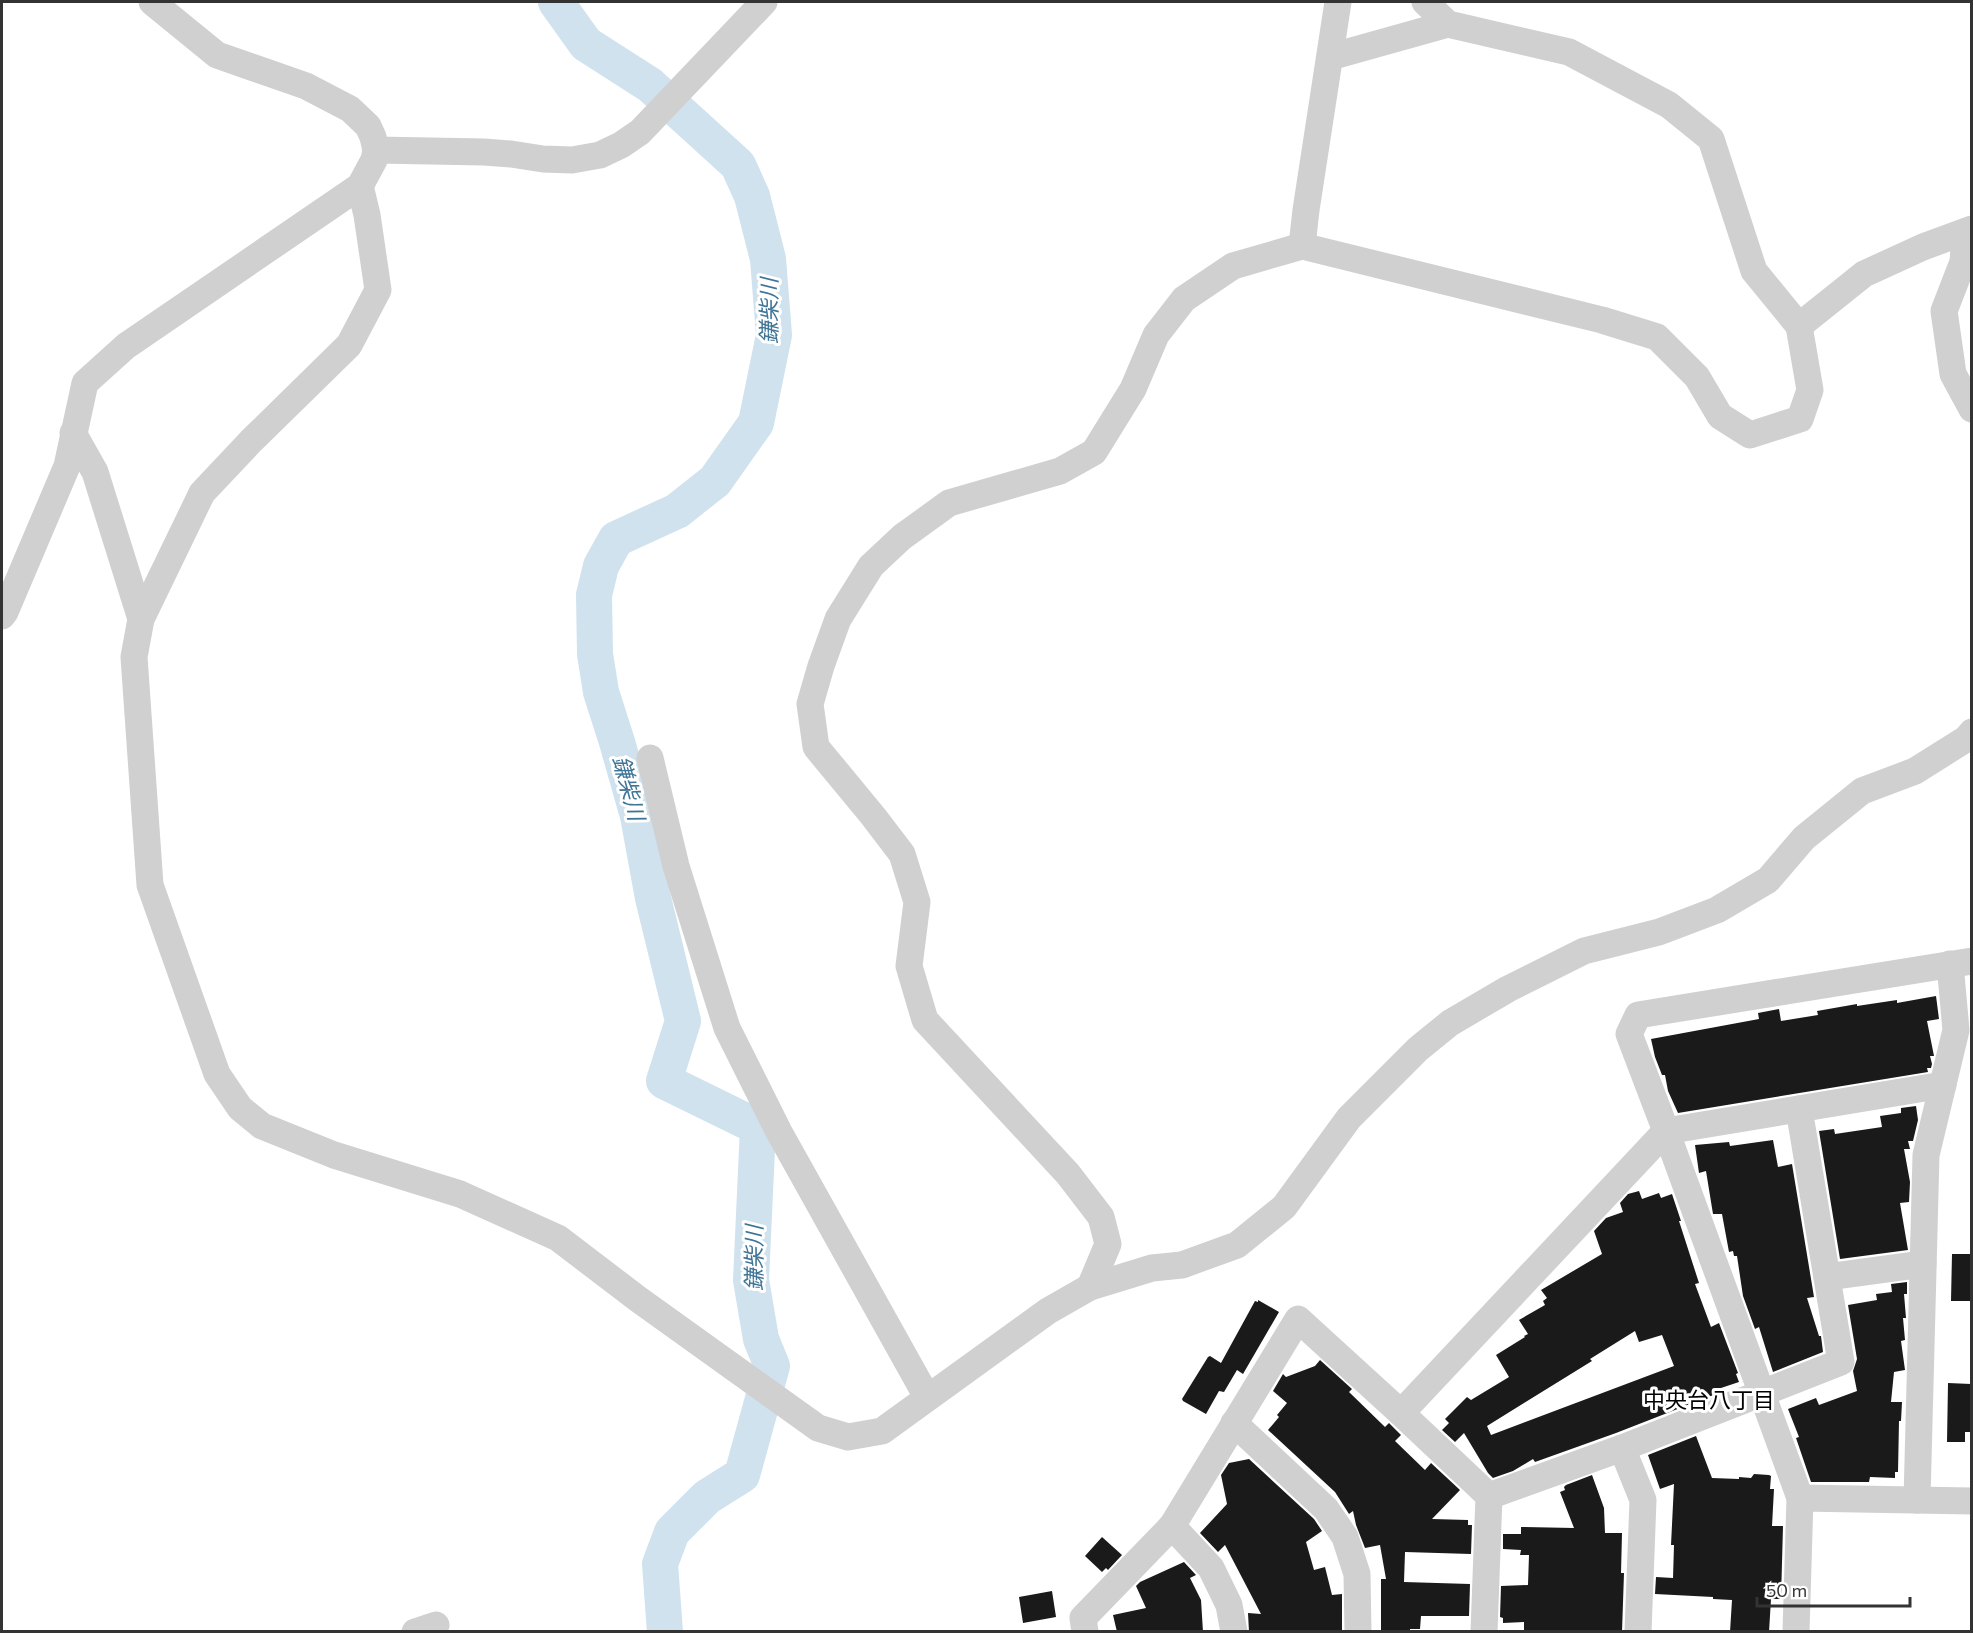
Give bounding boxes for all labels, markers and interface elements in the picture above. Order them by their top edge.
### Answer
water label: 鎌柴川 [755,276,782,344]
water label: 鎌柴川 [608,752,652,825]
water label: 鎌柴川 [740,1223,767,1291]
district label: 中央台八丁目 [1643,1386,1775,1413]
scale bar [1757,1570,1910,1608]
text: 50 m [1766,1579,1807,1601]

